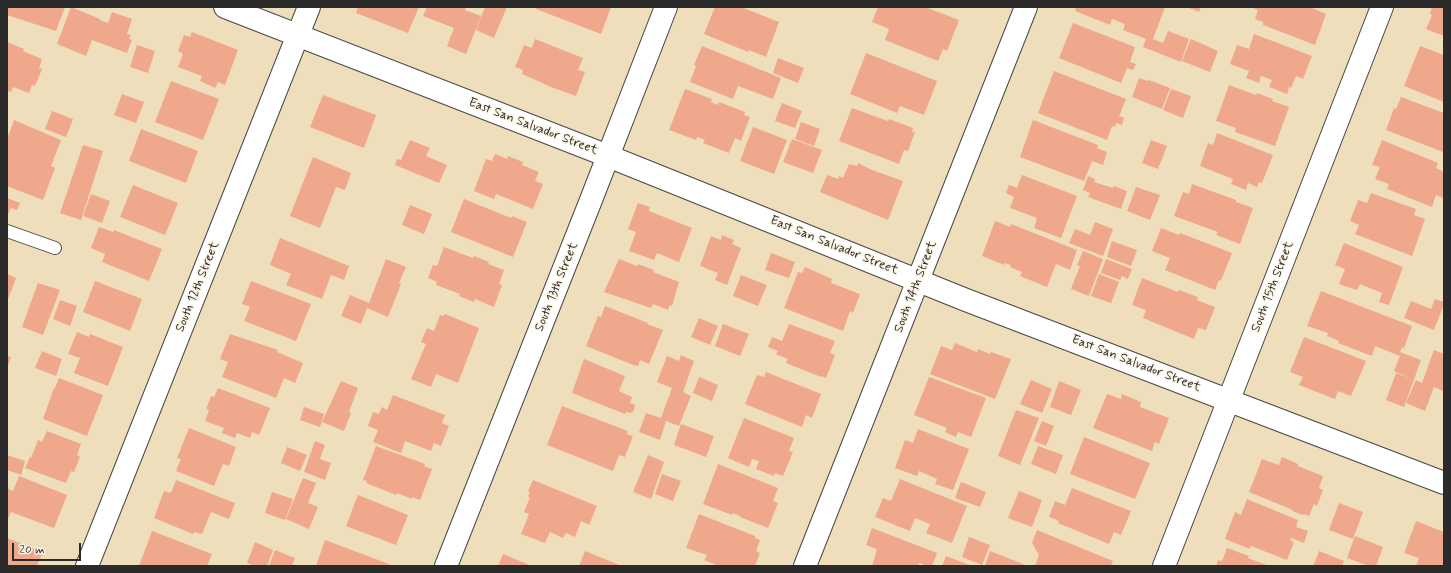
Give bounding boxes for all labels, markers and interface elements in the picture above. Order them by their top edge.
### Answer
street label: East San Salvador Street [466,95,600,159]
street label: East San Salvador Street [768,213,900,279]
street label: South 14th Street [891,239,941,335]
street label: South 15th Street [1248,239,1298,335]
street label: South 12th Street [173,240,223,334]
street label: South 13th Street [532,240,582,334]
street label: East San Salvador Street [1069,332,1203,396]
scale bar [14,535,83,561]
text: 20 m [19,542,45,558]

